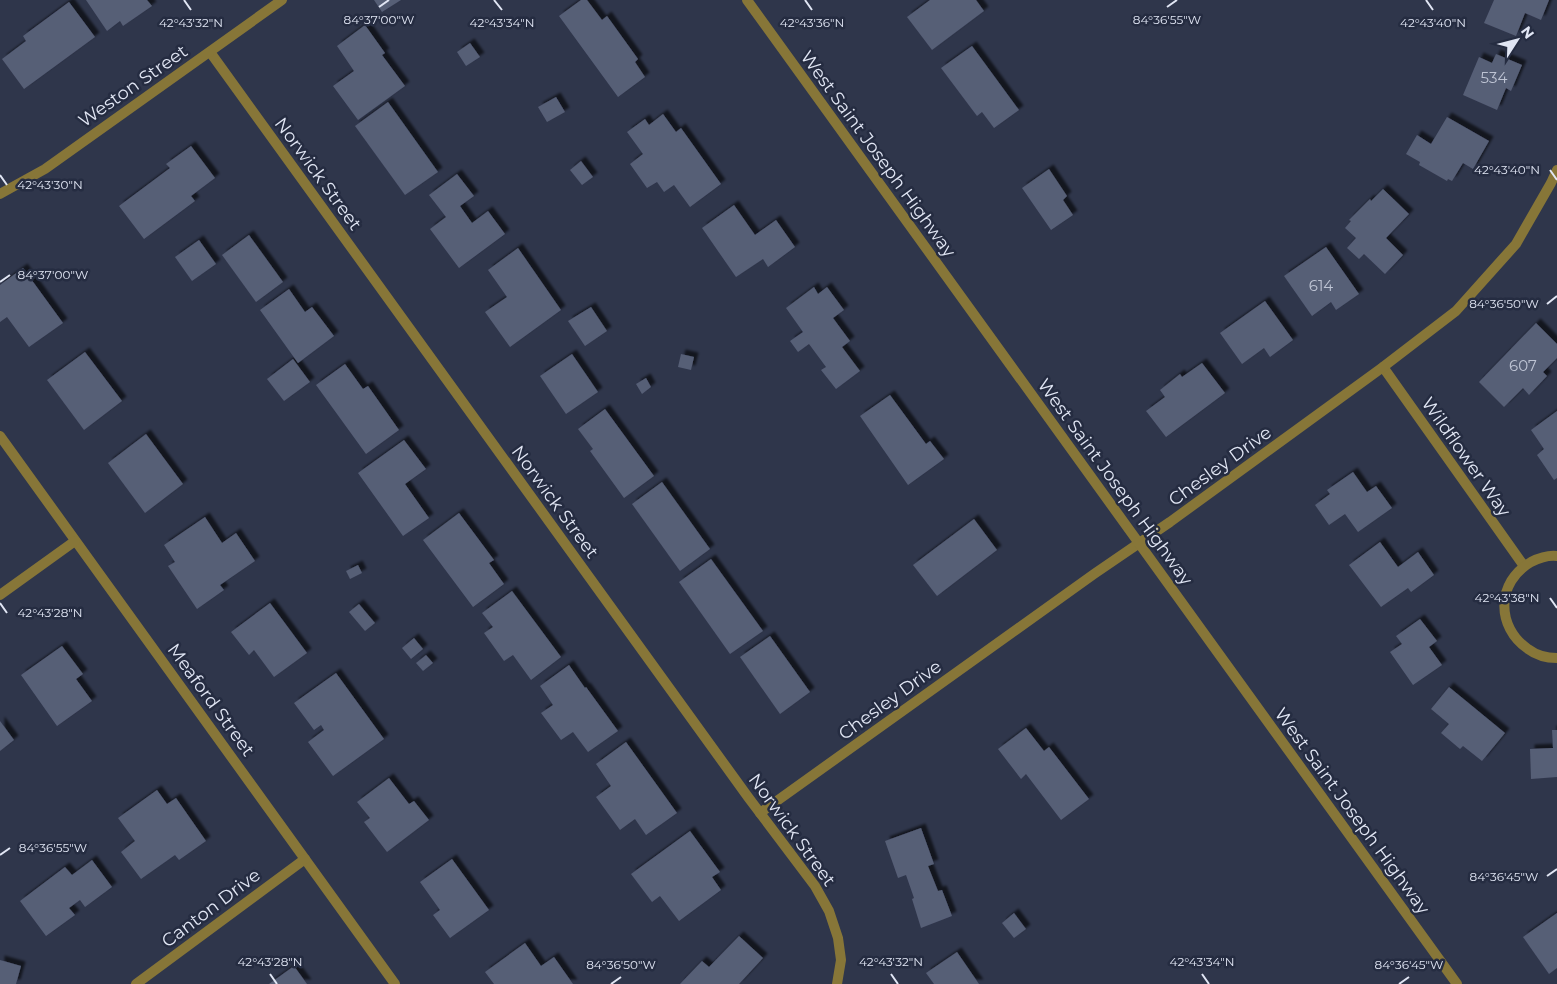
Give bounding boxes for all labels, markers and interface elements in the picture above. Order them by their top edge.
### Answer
text: 84°37'00"W [344,12,414,27]
text: 84°36'55"W [1133,12,1201,27]
text: 42°43'32"N [159,15,223,30]
text: 42°43'34"N [470,15,534,30]
text: 42°43'36"N [780,15,844,30]
text: 42°43'40"N [1400,15,1466,30]
north arrow [1492,15,1542,65]
text: N [1517,22,1538,42]
street label: Weston Street [74,40,192,132]
street label: West Saint Joseph Highway [796,47,960,262]
house number: 534 [1481,68,1507,87]
street label: Norwick Street [270,113,366,235]
text: 42°43'40"N [1474,162,1540,177]
text: 42°43'30"N [17,177,83,192]
text: 84°37'00"W [18,267,88,282]
house number: 614 [1309,276,1333,295]
text: 84°36'50"W [1469,296,1539,311]
house number: 607 [1509,356,1537,375]
street label: West Saint Joseph Highway [1033,375,1197,590]
street label: Wildflower Way [1417,393,1516,521]
street label: Chesley Drive [1164,421,1276,511]
street label: Norwick Street [507,441,603,563]
text: 42°43'38"N [1475,590,1540,605]
text: 42°43'28"N [17,605,83,620]
street label: Meaford Street [163,639,259,761]
street label: Chesley Drive [834,655,946,745]
street label: West Saint Joseph Highway [1270,704,1434,919]
street label: Norwick Street [744,769,840,891]
text: 84°36'55"W [19,840,87,855]
street label: Canton Drive [157,864,265,952]
text: 84°36'45"W [1470,869,1538,884]
text: 42°43'28"N [237,954,303,969]
text: 42°43'32"N [859,954,923,969]
text: 42°43'34"N [1170,954,1234,969]
text: 84°36'50"W [586,957,656,972]
text: 84°36'45"W [1375,957,1443,972]

